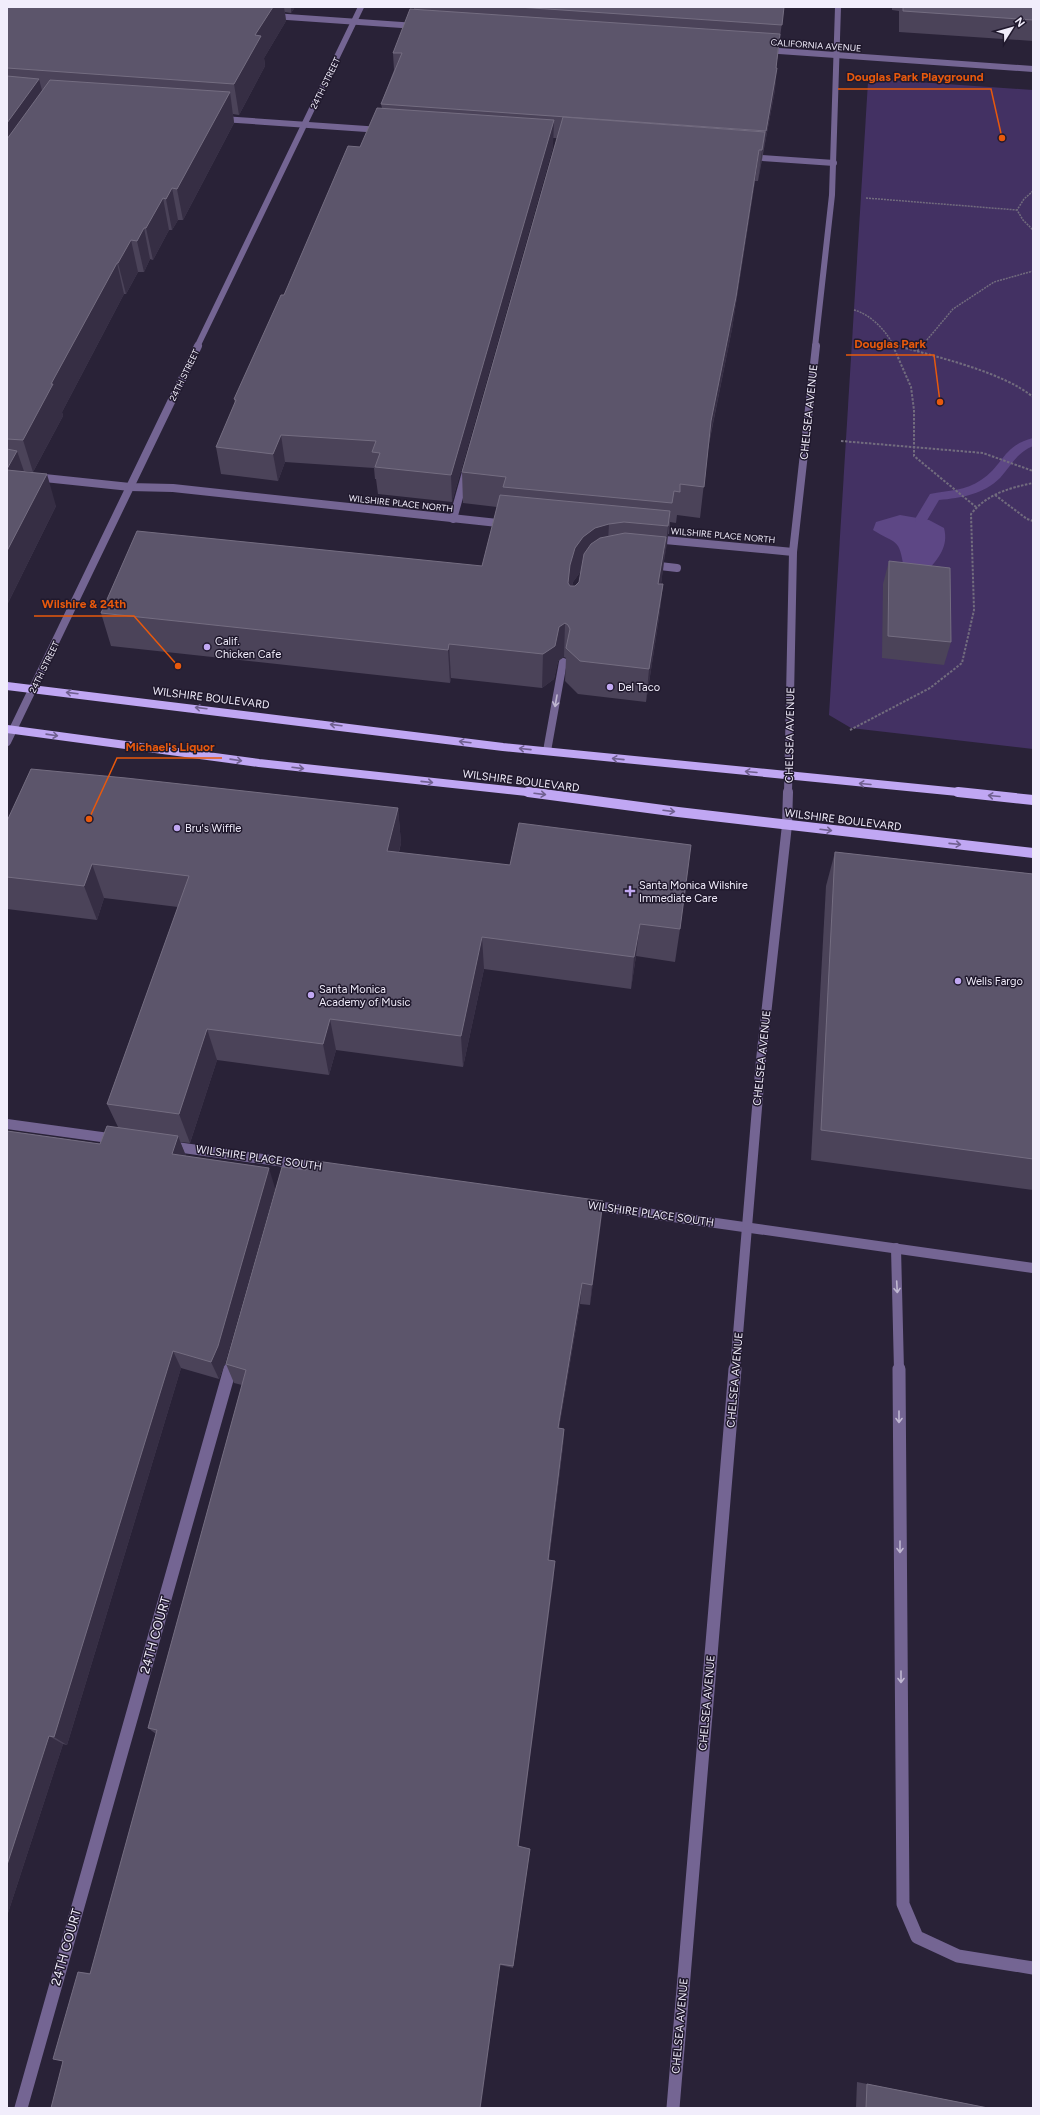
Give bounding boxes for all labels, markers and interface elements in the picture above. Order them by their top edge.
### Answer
north arrow [992,8,1032,48]
text: N [1012,15,1027,30]
street label: CALIFORNIA AVENUE [770,36,862,54]
street label: 24TH STREET [308,55,342,111]
callout: Douglas Park Playground [838,65,991,89]
text: Douglas Park Playground [846,70,984,84]
callout: Douglas Park [846,331,934,355]
text: Douglas Park [854,337,926,351]
street label: 24TH STREET [167,347,201,403]
street label: CHELSEA AVENUE [798,364,820,460]
street label: WILSHIRE PLACE NORTH [348,492,454,514]
street label: WILSHIRE PLACE NORTH [670,525,776,545]
callout: Wilshire & 24th [34,592,134,616]
text: Wilshire & 24th [42,597,126,611]
place label: Calif. Chicken Cafe [215,635,281,661]
street label: 24TH STREET [27,639,61,695]
marker: Calif. Chicken Cafe [202,642,212,652]
place label: Del Taco [618,681,660,694]
marker: Del Taco [605,682,615,692]
street label: WILSHIRE BOULEVARD [152,684,271,712]
street label: CHELSEA AVENUE [783,687,797,783]
one-way arrow [66,689,79,697]
one-way arrow [551,694,559,707]
one-way arrow [195,705,208,712]
one-way arrow [330,721,343,729]
one-way arrow [45,731,58,739]
callout: Michael's Liquor [117,734,222,758]
one-way arrow [459,738,472,746]
text: Michael's Liquor [125,740,215,754]
one-way arrow [519,745,532,753]
one-way arrow [612,755,625,762]
one-way arrow [229,756,242,764]
one-way arrow [291,764,304,771]
street label: WILSHIRE BOULEVARD [462,767,581,795]
one-way arrow [745,768,758,775]
one-way arrow [420,778,433,786]
one-way arrow [859,780,872,788]
one-way arrow [533,790,546,798]
one-way arrow [988,793,1001,800]
street label: WILSHIRE BOULEVARD [784,806,903,834]
one-way arrow [662,807,675,815]
place label: Bru's Wiffle [185,822,241,835]
marker: Bru's Wiffle [172,823,182,833]
one-way arrow [819,826,832,834]
one-way arrow [948,841,961,848]
place label: Santa Monica Wilshire Immediate Care [639,879,748,905]
marker: Santa Monica Wilshire Immediate Care [624,885,636,897]
place label: Wells Fargo [966,975,1023,988]
marker: Wells Fargo [953,976,963,986]
place label: Santa Monica Academy of Music [319,983,410,1009]
marker: Santa Monica Academy of Music [306,990,316,1000]
street label: CHELSEA AVENUE [751,1010,773,1106]
street label: WILSHIRE PLACE SOUTH [195,1143,323,1173]
street label: WILSHIRE PLACE SOUTH [587,1199,715,1229]
one-way arrow [894,1280,901,1293]
street label: CHELSEA AVENUE [724,1332,746,1428]
one-way arrow [895,1410,903,1423]
one-way arrow [896,1540,904,1553]
street label: 24TH COURT [137,1594,173,1675]
street label: CHELSEA AVENUE [696,1655,718,1751]
one-way arrow [897,1670,905,1683]
street label: 24TH COURT [48,1906,84,1987]
street label: CHELSEA AVENUE [669,1978,691,2074]

